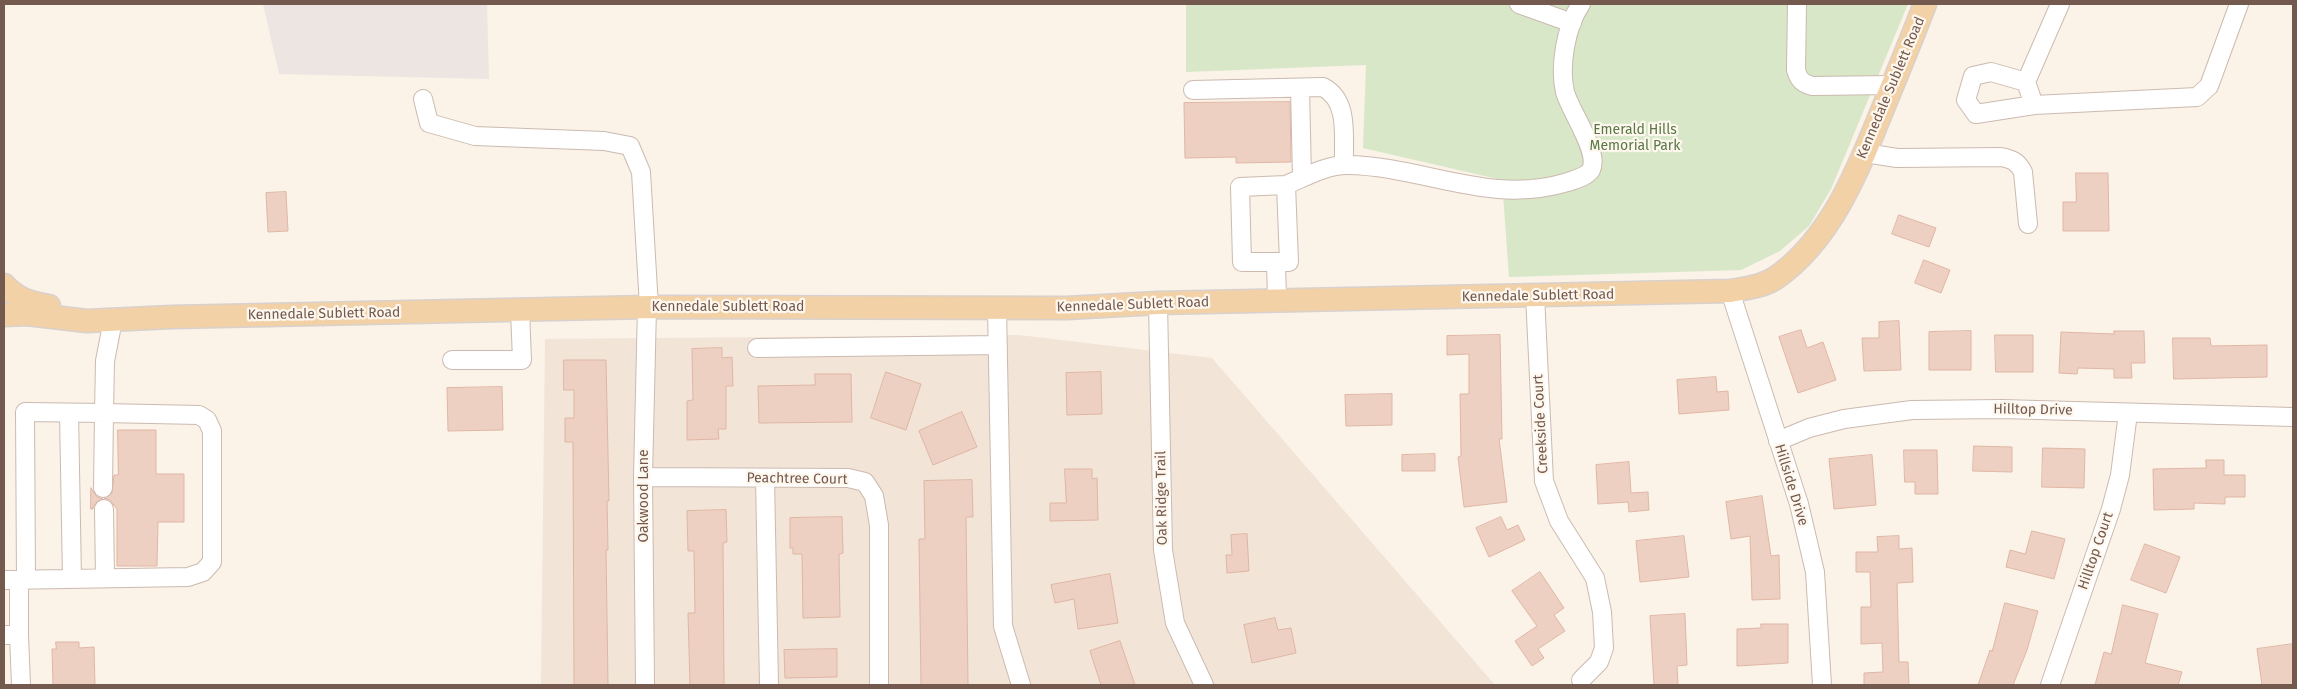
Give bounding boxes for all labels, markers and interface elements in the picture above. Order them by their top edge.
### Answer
street label: Kennedale Sublett Road [1853,14,1929,162]
park label: Emerald Hills Memorial Park [1590,122,1680,154]
street label: Kennedale Sublett Road [1461,286,1615,306]
street label: Kennedale Sublett Road [1056,294,1210,316]
street label: Kennedale Sublett Road [652,299,804,315]
street label: Kennedale Sublett Road [247,304,401,324]
street label: Creekside Court [1530,374,1552,474]
street label: Hilltop Drive [1993,401,2073,419]
street label: Hillside Drive [1771,442,1811,528]
street label: Oakwood Lane [636,449,652,543]
street label: Oak Ridge Trail [1153,451,1171,545]
street label: Peachtree Court [746,470,848,488]
street label: Hilltop Court [2075,510,2117,592]

